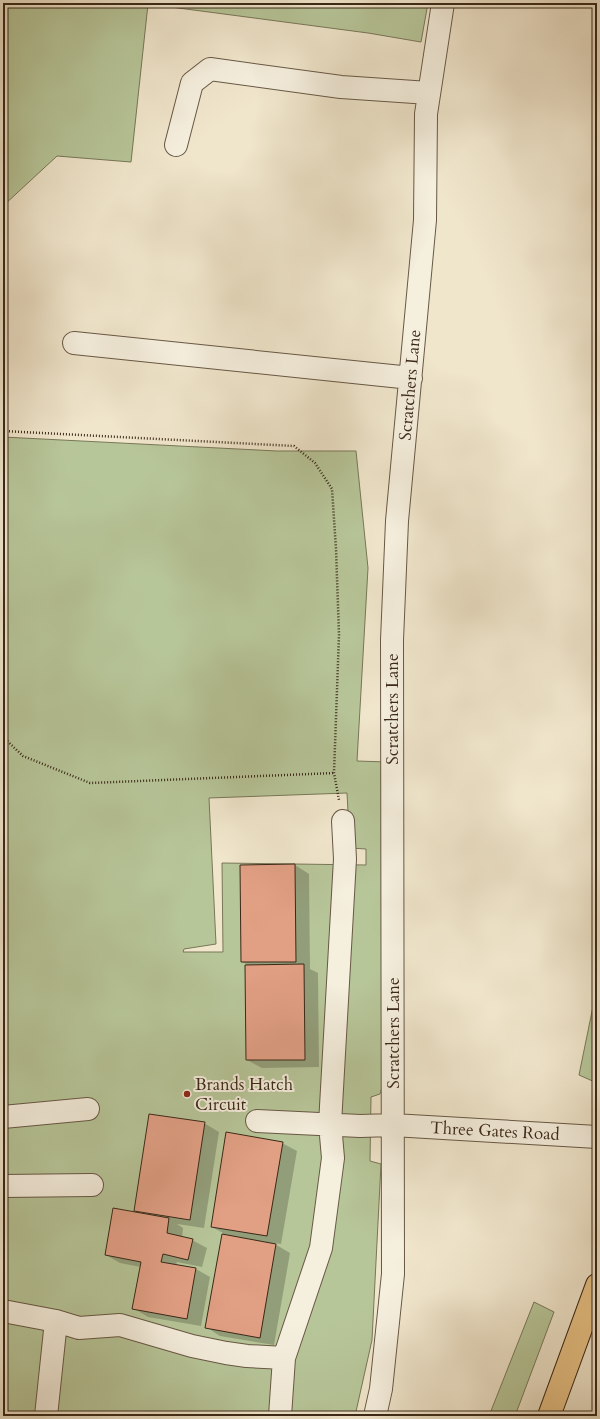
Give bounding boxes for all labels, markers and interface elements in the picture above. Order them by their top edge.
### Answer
street label: Scratchers Lane [394,328,426,442]
street label: Scratchers Lane [381,653,404,765]
street label: Scratchers Lane [382,977,405,1089]
place label: Brands Hatch Circuit [195,1073,294,1116]
marker: Brands Hatch Circuit [182,1089,192,1099]
street label: Three Gates Road [430,1116,560,1146]

